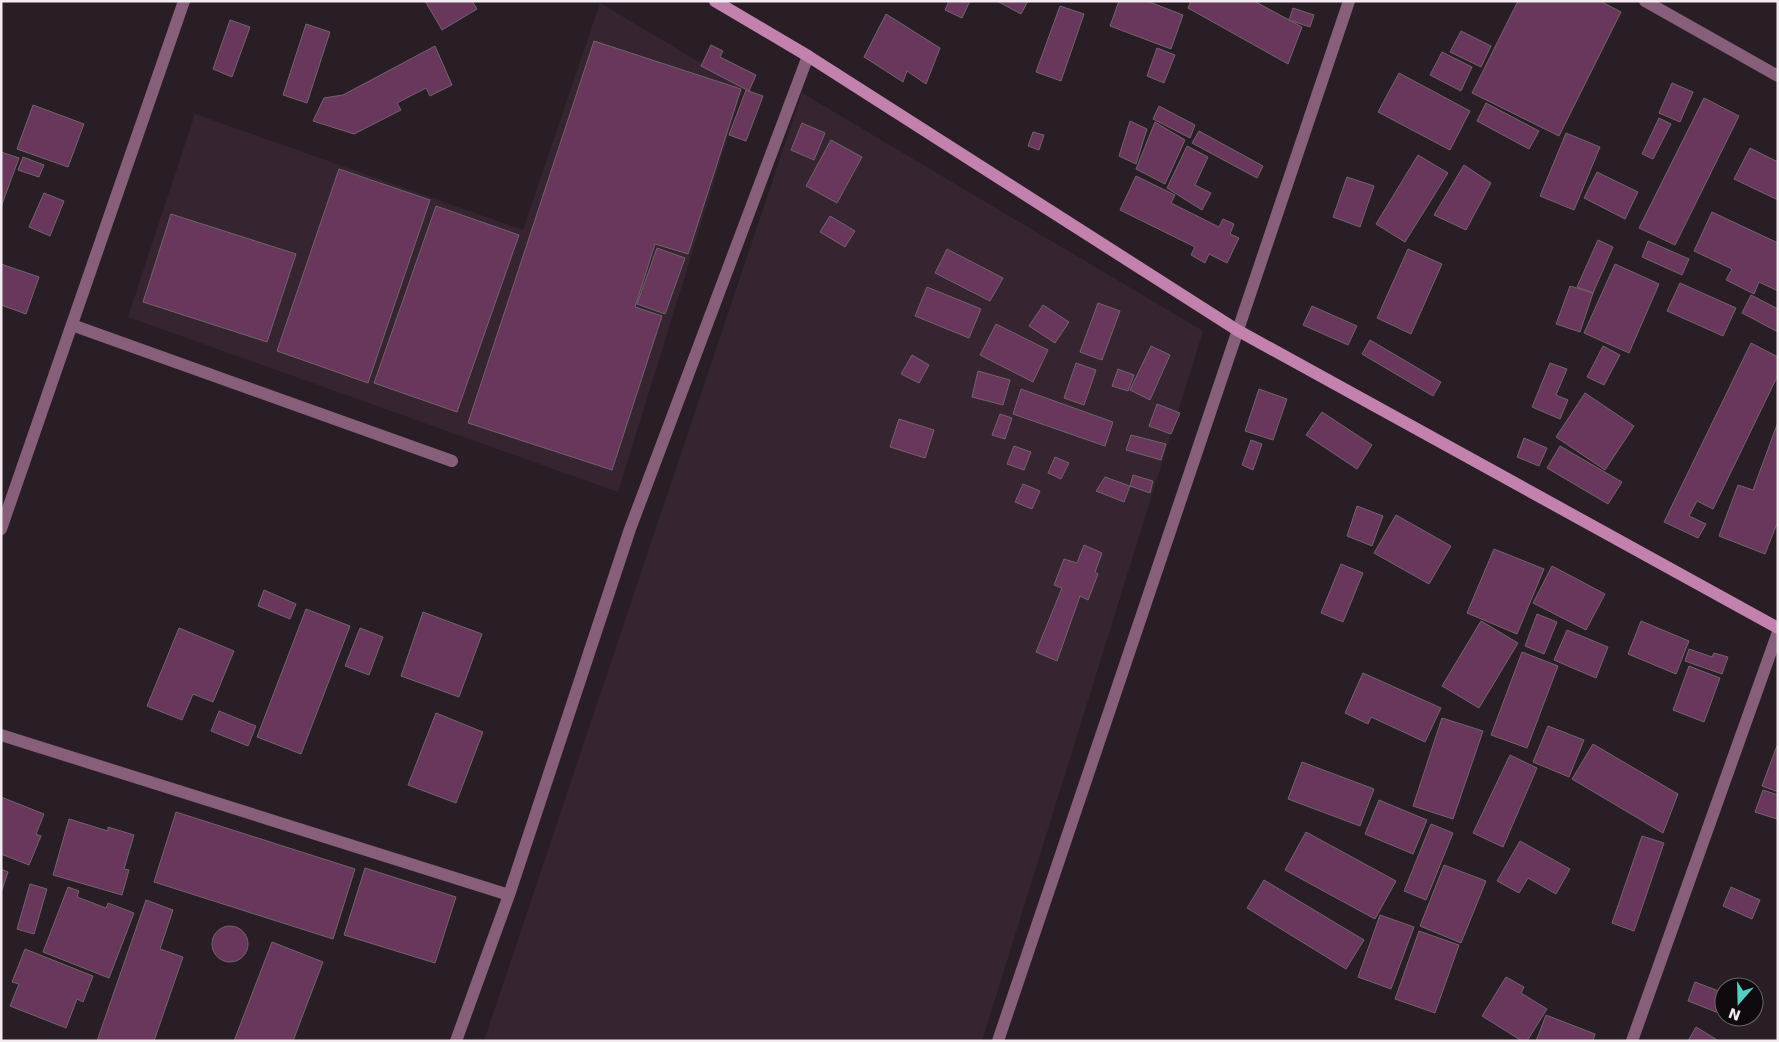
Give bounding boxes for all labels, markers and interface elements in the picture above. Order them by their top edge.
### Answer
north arrow [1714,977,1764,1027]
text: N [1726,1005,1743,1024]

